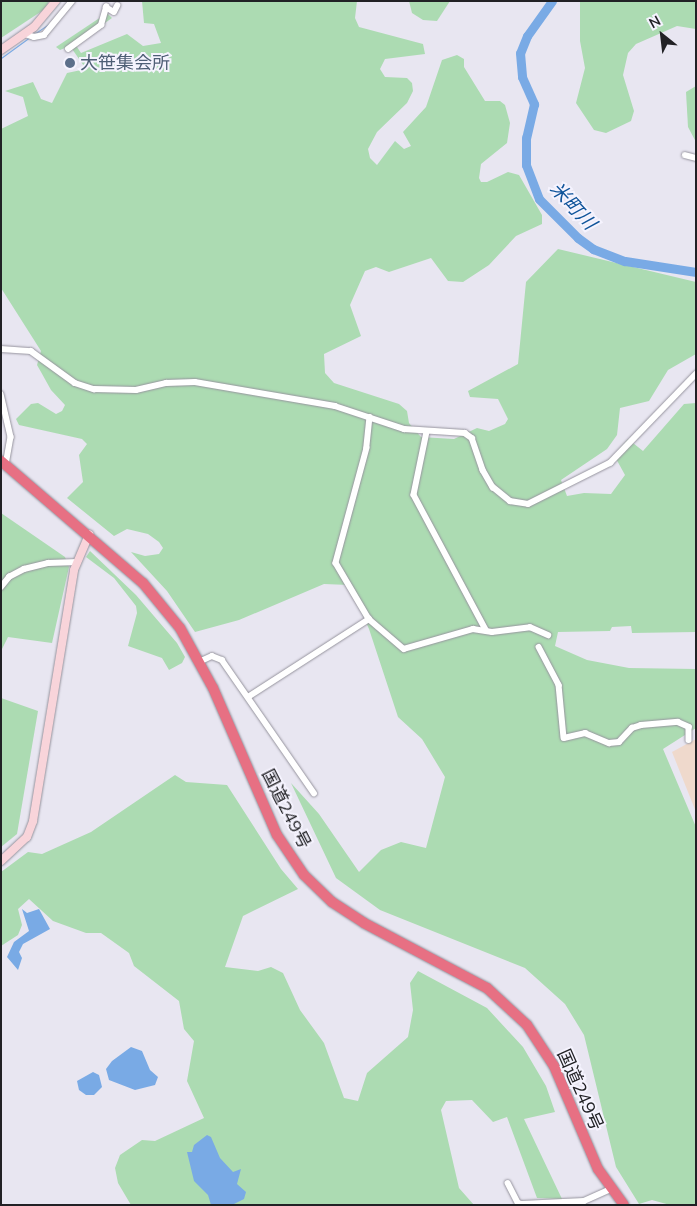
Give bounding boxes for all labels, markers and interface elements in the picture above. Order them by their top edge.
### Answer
north arrow [637,10,687,60]
text: N [646,11,664,32]
place label: 大笹集会所 [80,52,170,74]
marker: 大笹集会所 [64,57,76,69]
water label: 米町川 [545,177,601,235]
street label: 国道249号 [257,766,315,852]
street label: 国道249号 [553,1046,607,1134]

